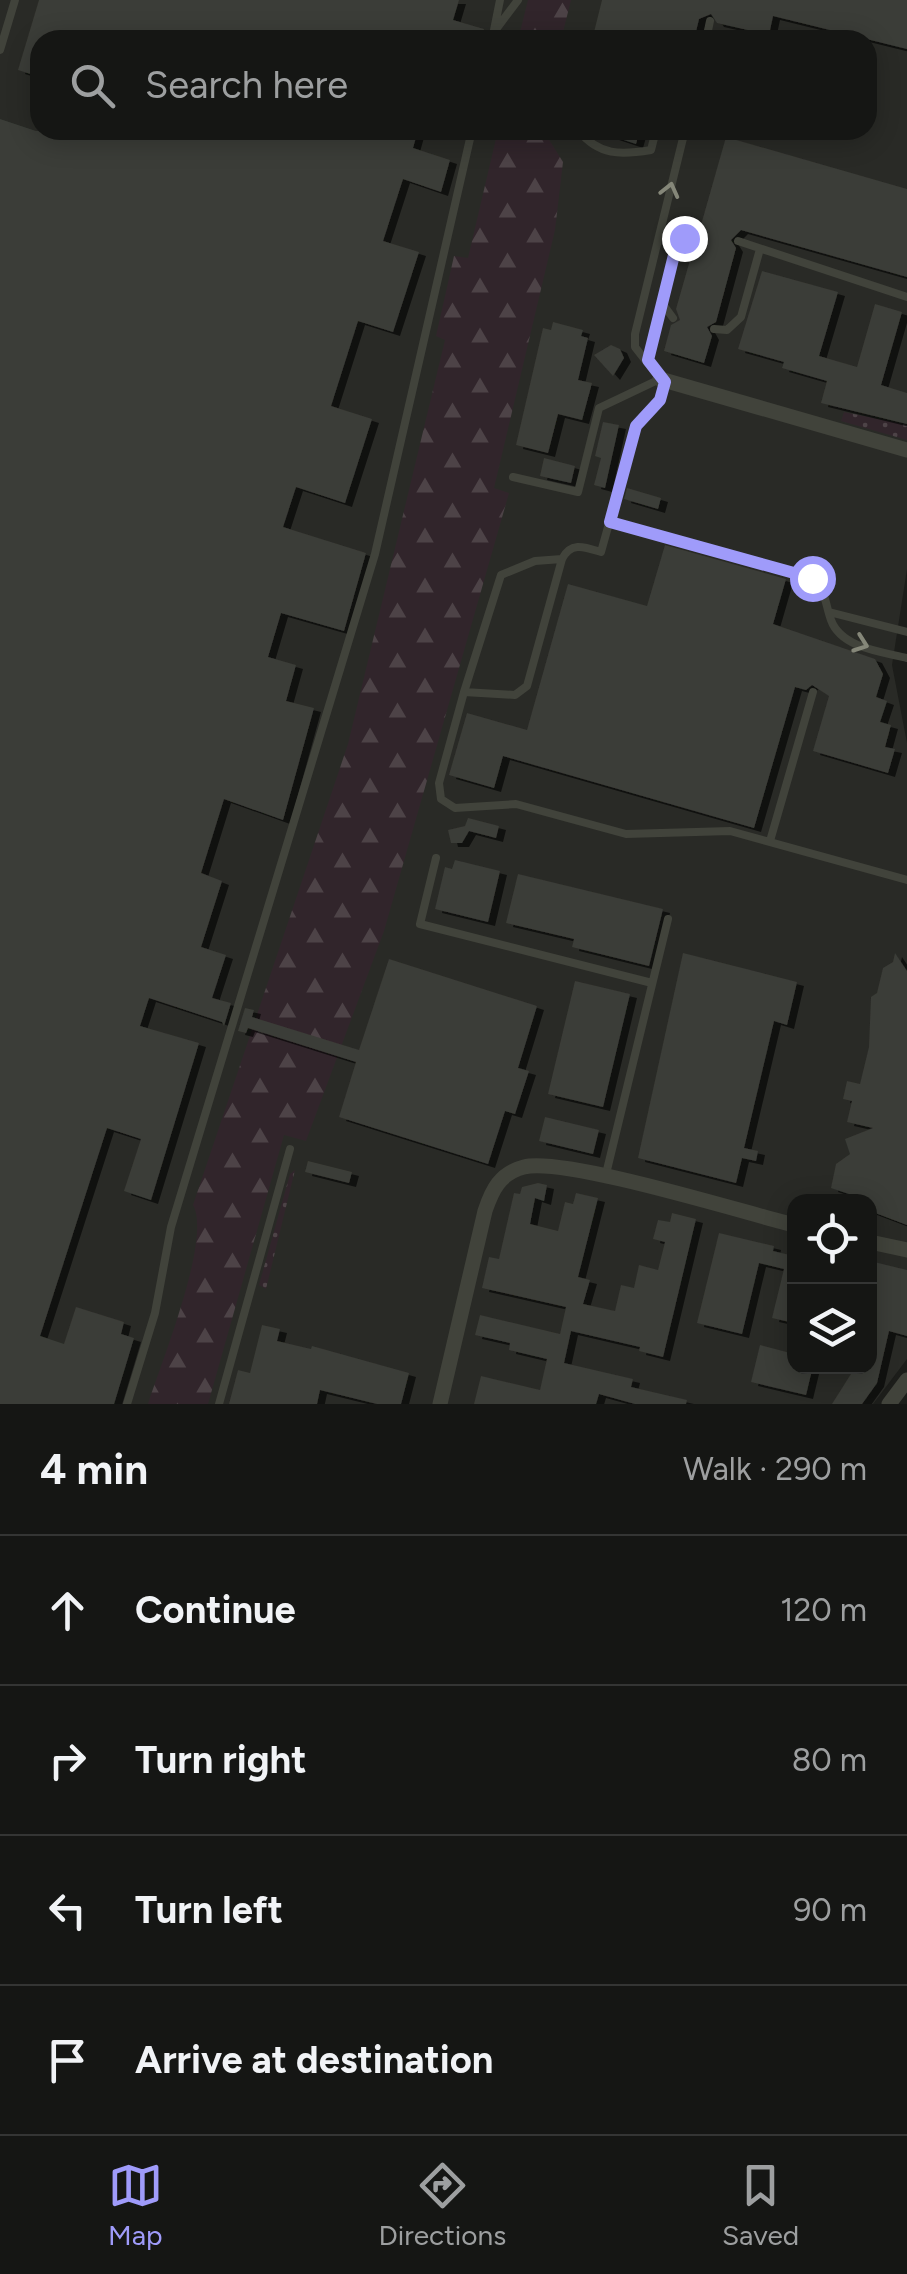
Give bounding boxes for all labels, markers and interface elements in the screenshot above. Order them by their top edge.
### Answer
search box [30,30,877,140]
icon: search [65,58,120,113]
text: Search here [145,62,348,108]
one-way arrow [658,182,679,199]
route end [662,216,708,262]
route start [790,556,836,602]
one-way arrow [851,632,869,652]
map controls [787,1194,877,1374]
button: locate [787,1194,877,1284]
button: layers [787,1284,877,1374]
text: 4 min [40,1444,148,1495]
text: Walk · 290 m [683,1450,867,1488]
icon: ahead [40,1583,95,1638]
text: Continue [135,1587,296,1633]
text: 120 m [780,1591,867,1629]
icon: right [40,1733,95,1788]
text: Turn right [135,1737,307,1783]
text: 80 m [792,1741,867,1779]
icon: left [40,1883,95,1938]
text: Turn left [135,1887,283,1933]
text: 90 m [793,1891,867,1929]
icon: arrive [40,2033,95,2088]
text: Arrive at destination [135,2037,493,2083]
tab: Map [108,2158,163,2252]
tab: Directions [379,2158,506,2252]
tab: Saved [722,2158,799,2252]

